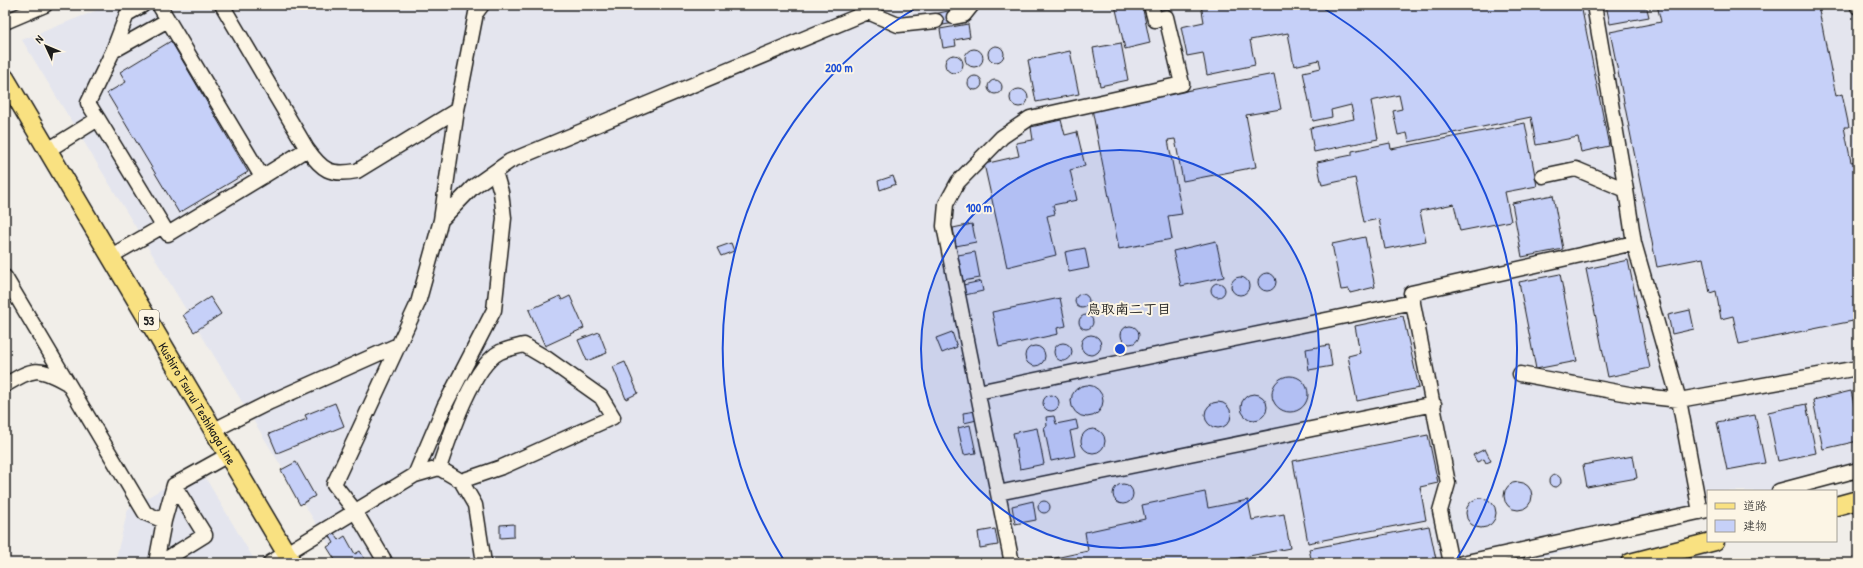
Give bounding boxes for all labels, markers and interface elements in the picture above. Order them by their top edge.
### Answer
north arrow [26,26,66,66]
text: N [32,32,46,46]
text: 200 m [825,59,853,76]
text: 100 m [966,199,992,216]
district label: 鳥取南二丁目 [1087,299,1171,318]
road number: 53 [139,310,159,330]
street label: Kushiro Tsurui Teshikaga Line [154,339,241,468]
centre of rings [1113,342,1127,356]
legend [1707,490,1837,542]
text: 道路 [1743,497,1767,514]
text: 建物 [1743,517,1767,534]

